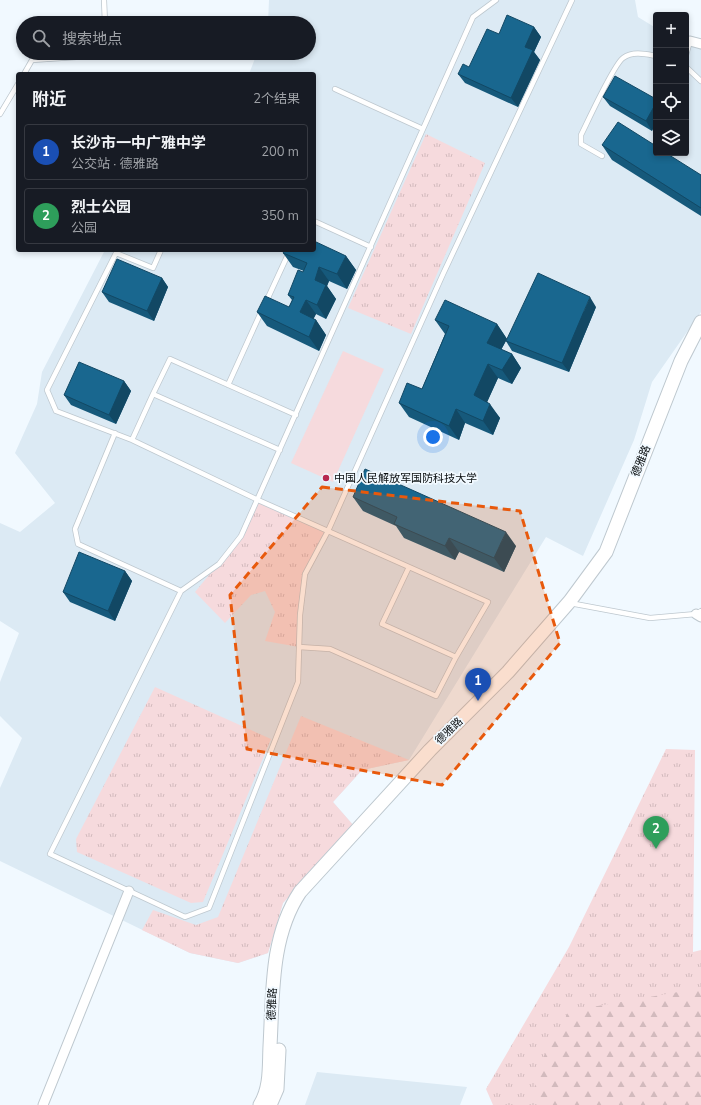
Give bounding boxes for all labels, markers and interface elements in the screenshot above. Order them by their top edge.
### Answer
map controls [653,12,689,156]
button: + [653,12,689,48]
search box [16,16,316,60]
icon: search [30,27,52,49]
text: 搜索地点 [62,29,122,49]
button: − [653,48,689,84]
button: locate [653,84,689,120]
text: 附近 [32,88,66,111]
text: 2个结果 [253,90,300,108]
button: layers [653,120,689,156]
text: 长沙市一中广雅中学 [71,133,206,153]
text: 1 [42,143,50,161]
text: 200 m [261,143,299,161]
text: 公交站 · 德雅路 [71,155,159,173]
text: 烈士公园 [71,197,131,217]
text: 2 [42,207,50,225]
text: 350 m [261,207,299,225]
text: 公园 [71,219,97,237]
your location [423,427,443,447]
street label: 德雅路 [628,443,654,479]
place label: 中国人民解放军国防科技大学 [334,471,477,486]
marker: 中国人民解放军国防科技大学 [321,473,331,483]
pin: 1 [465,668,491,701]
street label: 德雅路 [432,714,466,748]
pin: 2 [643,816,669,849]
street label: 德雅路 [264,987,280,1021]

